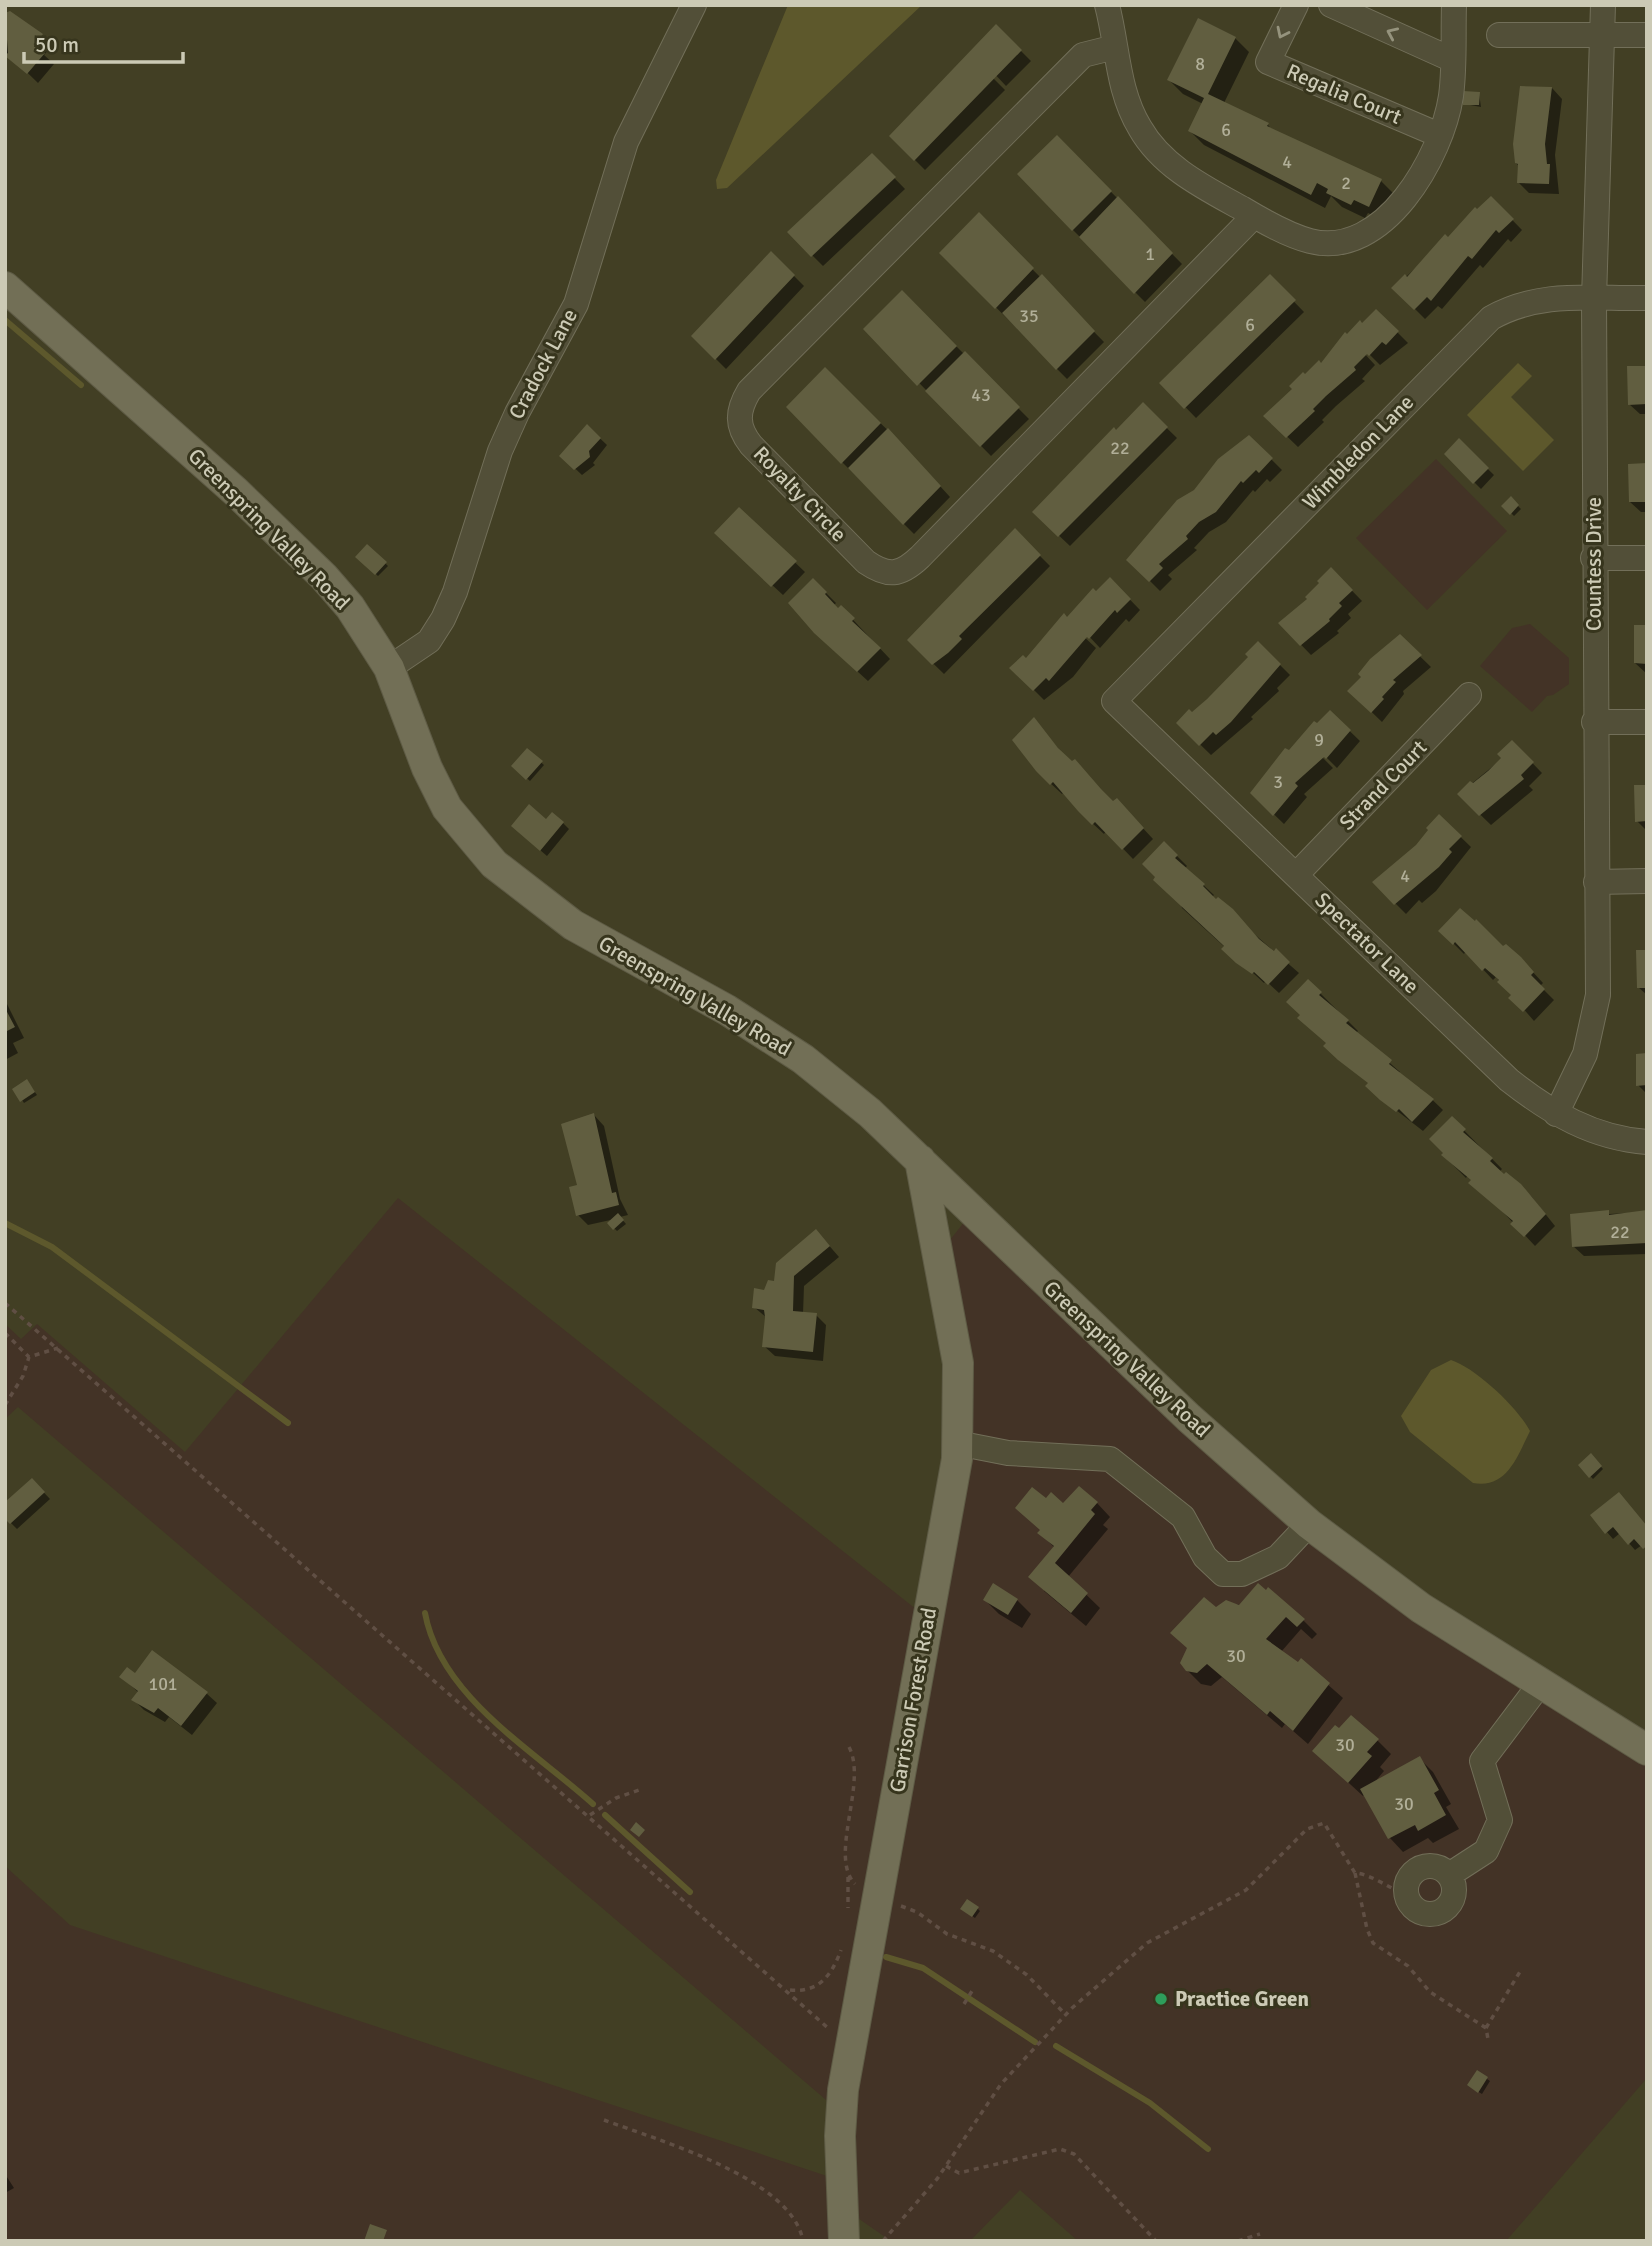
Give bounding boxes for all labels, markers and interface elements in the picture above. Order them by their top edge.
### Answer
scale bar [24,21,184,65]
one-way arrow [1276,26,1290,38]
one-way arrow [1387,27,1399,41]
text: 50 m [35,32,79,58]
house number: 8 [1195,53,1205,75]
street label: Regalia Court [1283,58,1405,130]
house number: 6 [1221,119,1231,141]
house number: 4 [1282,151,1292,173]
house number: 2 [1341,172,1351,194]
house number: 1 [1145,243,1155,265]
street label: Cradock Lane [503,304,583,424]
house number: 35 [1019,305,1039,327]
house number: 6 [1245,314,1255,336]
house number: 43 [971,384,991,406]
street label: Wimbledon Lane [1297,389,1419,515]
house number: 22 [1110,437,1130,459]
street label: Royalty Circle [748,441,852,547]
street label: Greenspring Valley Road [183,443,355,615]
street label: Countess Drive [1581,497,1607,631]
house number: 9 [1314,729,1324,751]
street label: Strand Court [1334,735,1432,835]
house number: 3 [1273,771,1283,793]
house number: 4 [1400,865,1410,887]
street label: Spectator Lane [1309,887,1425,999]
street label: Greenspring Valley Road [594,930,796,1062]
house number: 22 [1610,1221,1630,1243]
street label: Greenspring Valley Road [1038,1275,1216,1443]
street label: Garrison Forest Road [884,1606,942,1794]
house number: 30 [1226,1645,1246,1667]
house number: 101 [148,1673,178,1695]
house number: 30 [1335,1734,1355,1756]
house number: 30 [1394,1793,1414,1815]
place label: Practice Green [1175,1986,1309,2012]
marker: Practice Green [1153,1991,1169,2007]

